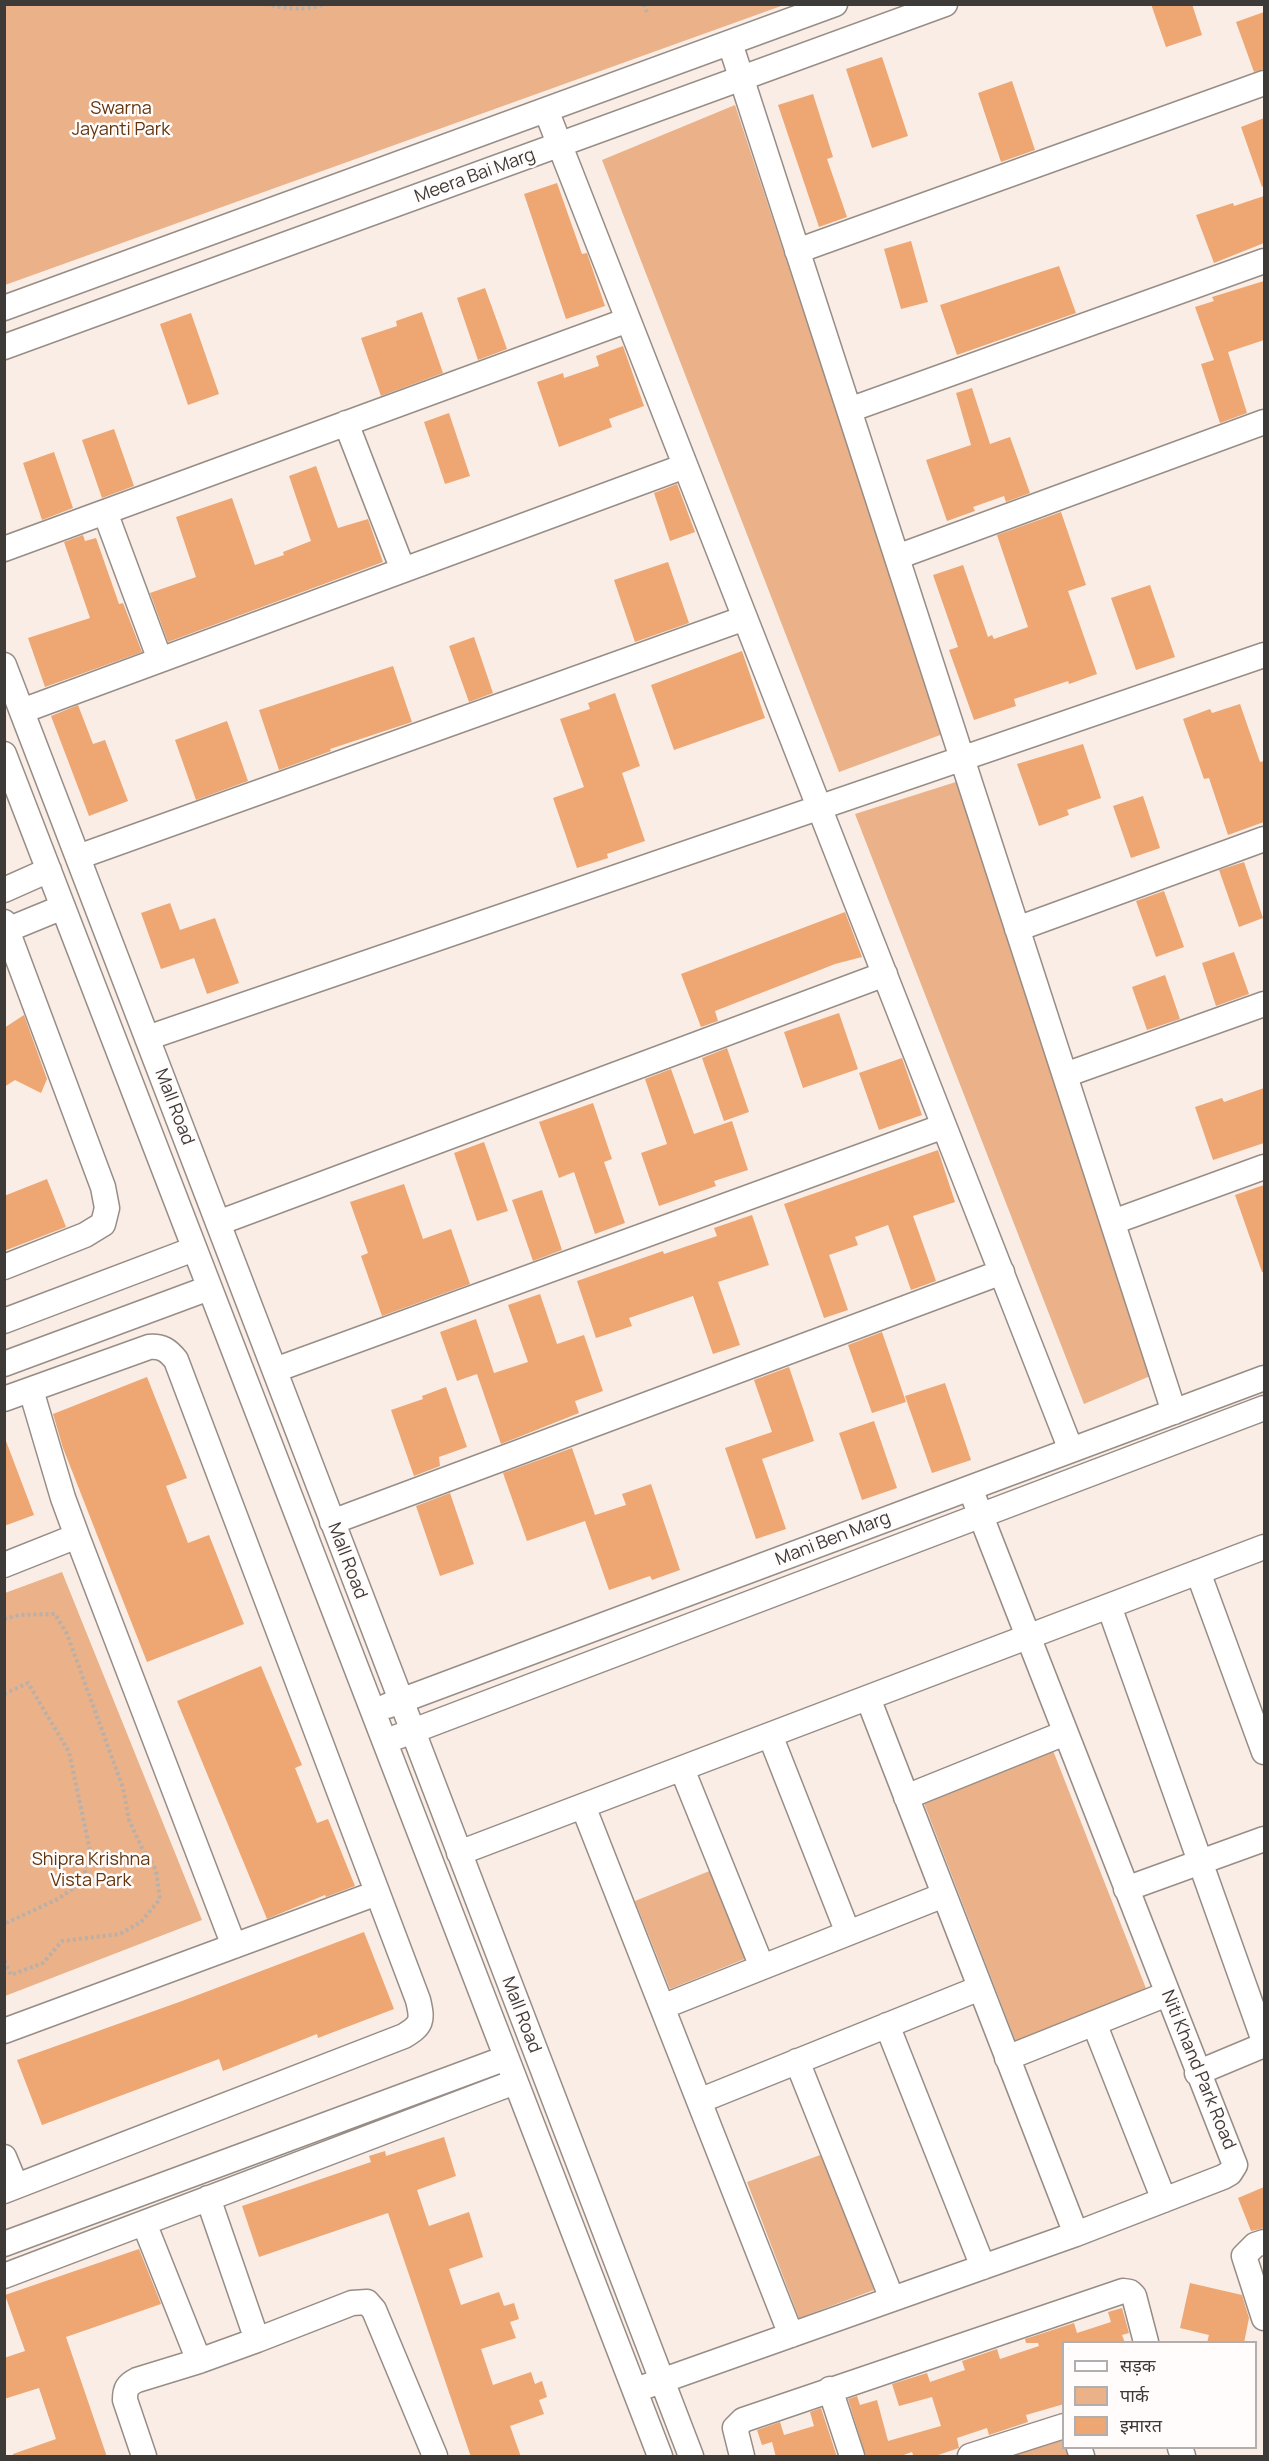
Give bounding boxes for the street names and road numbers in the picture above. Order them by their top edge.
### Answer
street label: Meera Bai Marg [412,144,538,208]
street label: Mall Road [150,1066,198,1148]
street label: Mani Ben Marg [773,1507,893,1571]
street label: Mall Road [323,1520,371,1602]
street label: Mall Road [497,1974,545,2056]
street label: Niti Khand Park Road [1156,1987,1240,2153]

